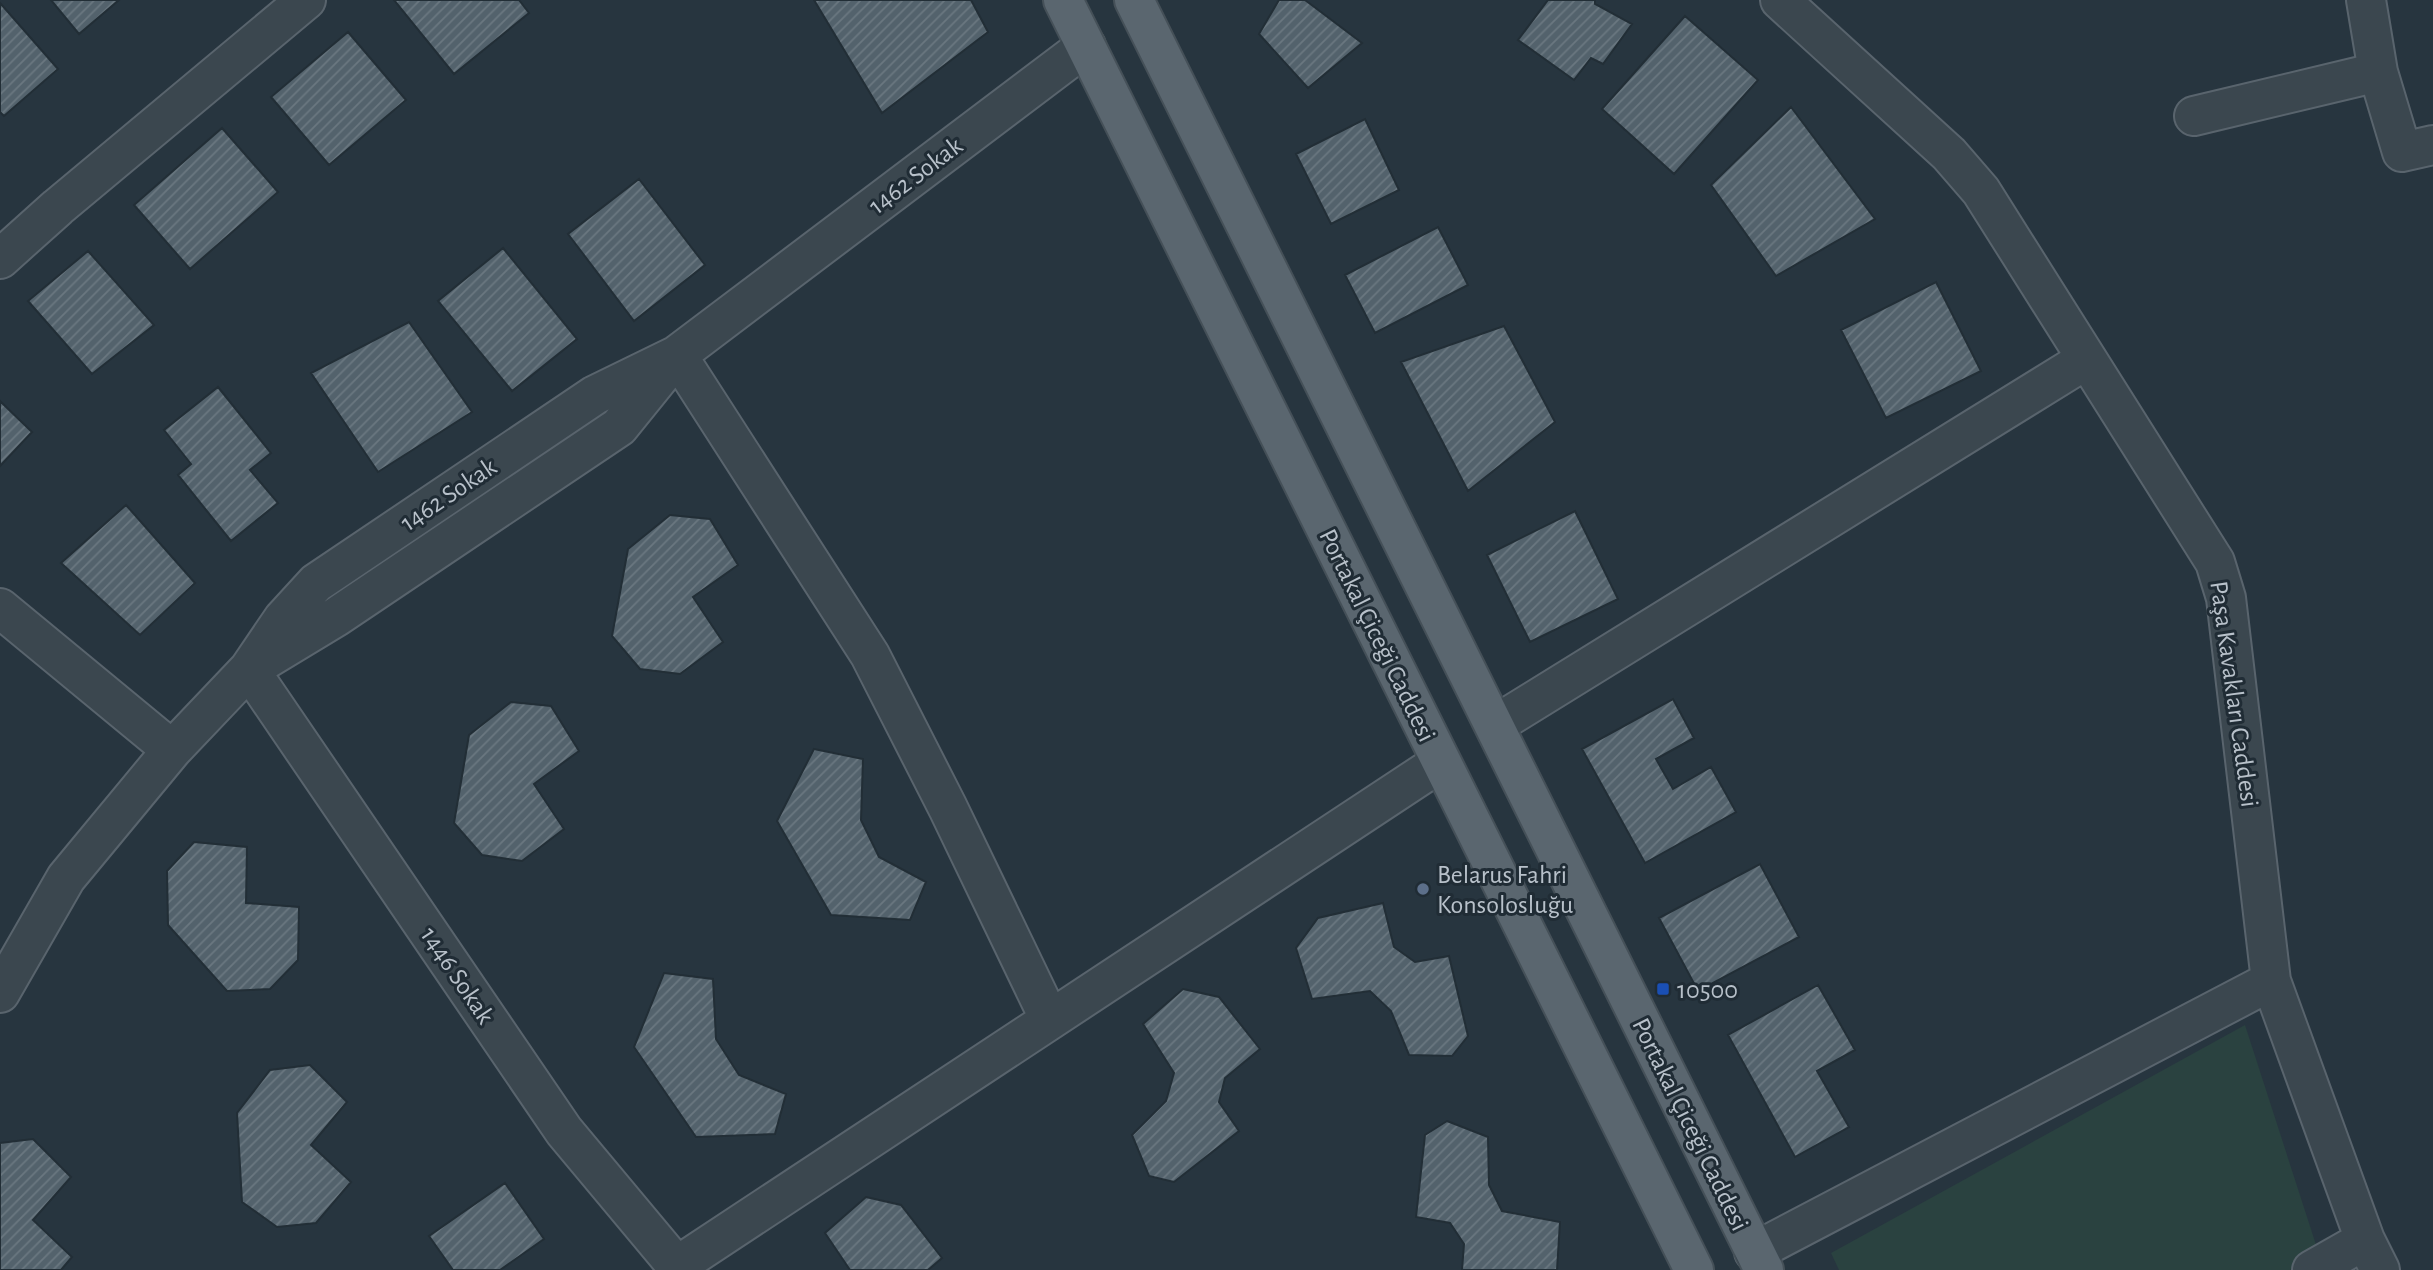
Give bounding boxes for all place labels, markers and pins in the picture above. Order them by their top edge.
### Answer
place label: Belarus Fahri Konsolosluğu [1437,862,1573,918]
marker: Belarus Fahri Konsolosluğu [1415,881,1431,897]
place label: 10500 [1677,977,1738,1003]
marker: 10500 [1655,981,1671,997]

